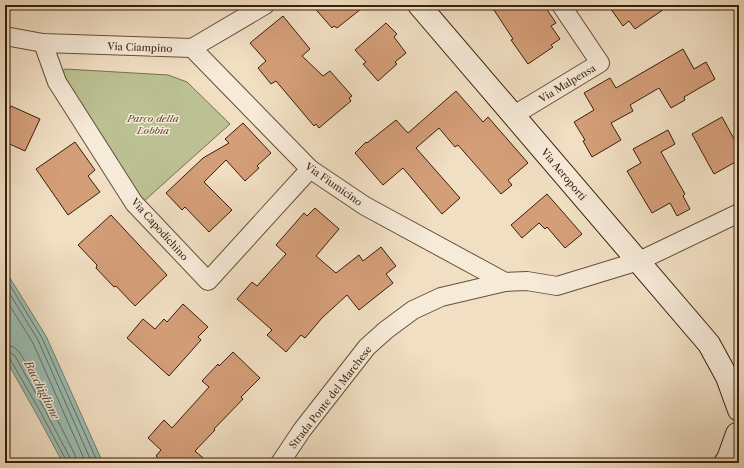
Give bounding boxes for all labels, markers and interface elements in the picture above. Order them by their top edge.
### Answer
street label: Via Ciampino [106,40,173,55]
street label: Via Malpensa [536,61,599,106]
park label: Parco della Lobbia [126,112,179,137]
street label: Via Aeroporti [537,145,589,203]
street label: Via Fiumicino [302,159,365,209]
street label: Via Capodichino [128,195,191,263]
street label: Strada Ponte del Marchese [286,343,375,451]
water label: Bacchiglione [21,357,63,422]

